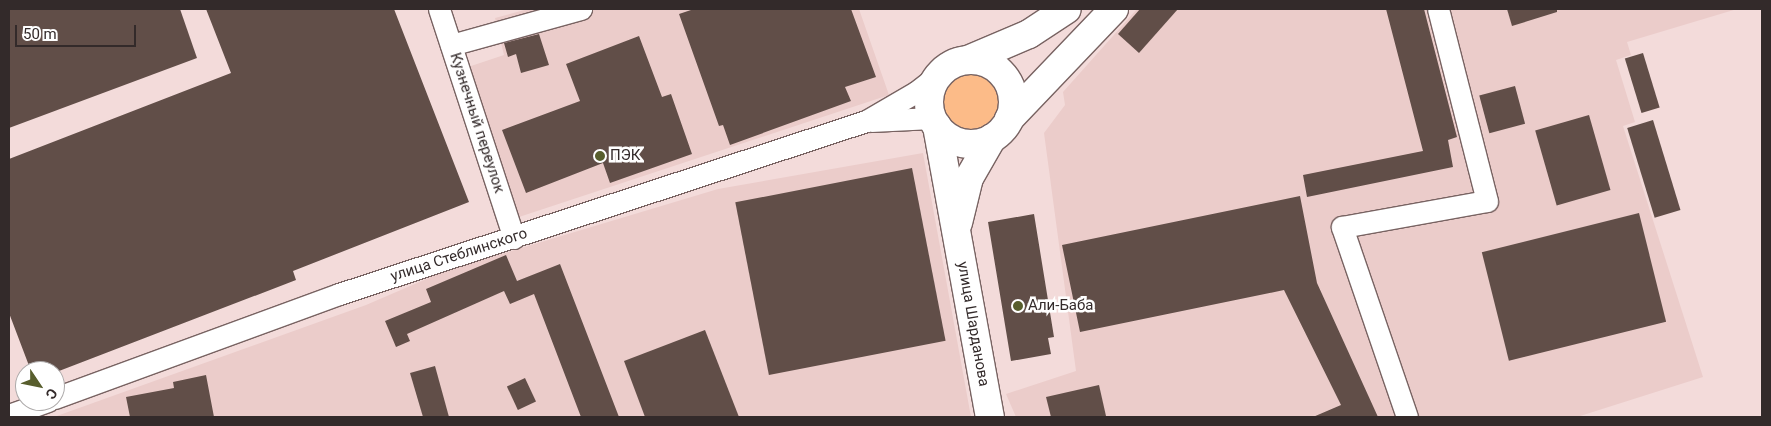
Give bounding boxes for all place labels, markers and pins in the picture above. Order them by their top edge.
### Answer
place label: ПЭК [610,147,640,165]
marker: ПЭК [594,150,606,162]
place label: Али-Баба [1028,297,1093,315]
marker: Али-Баба [1012,300,1024,312]

